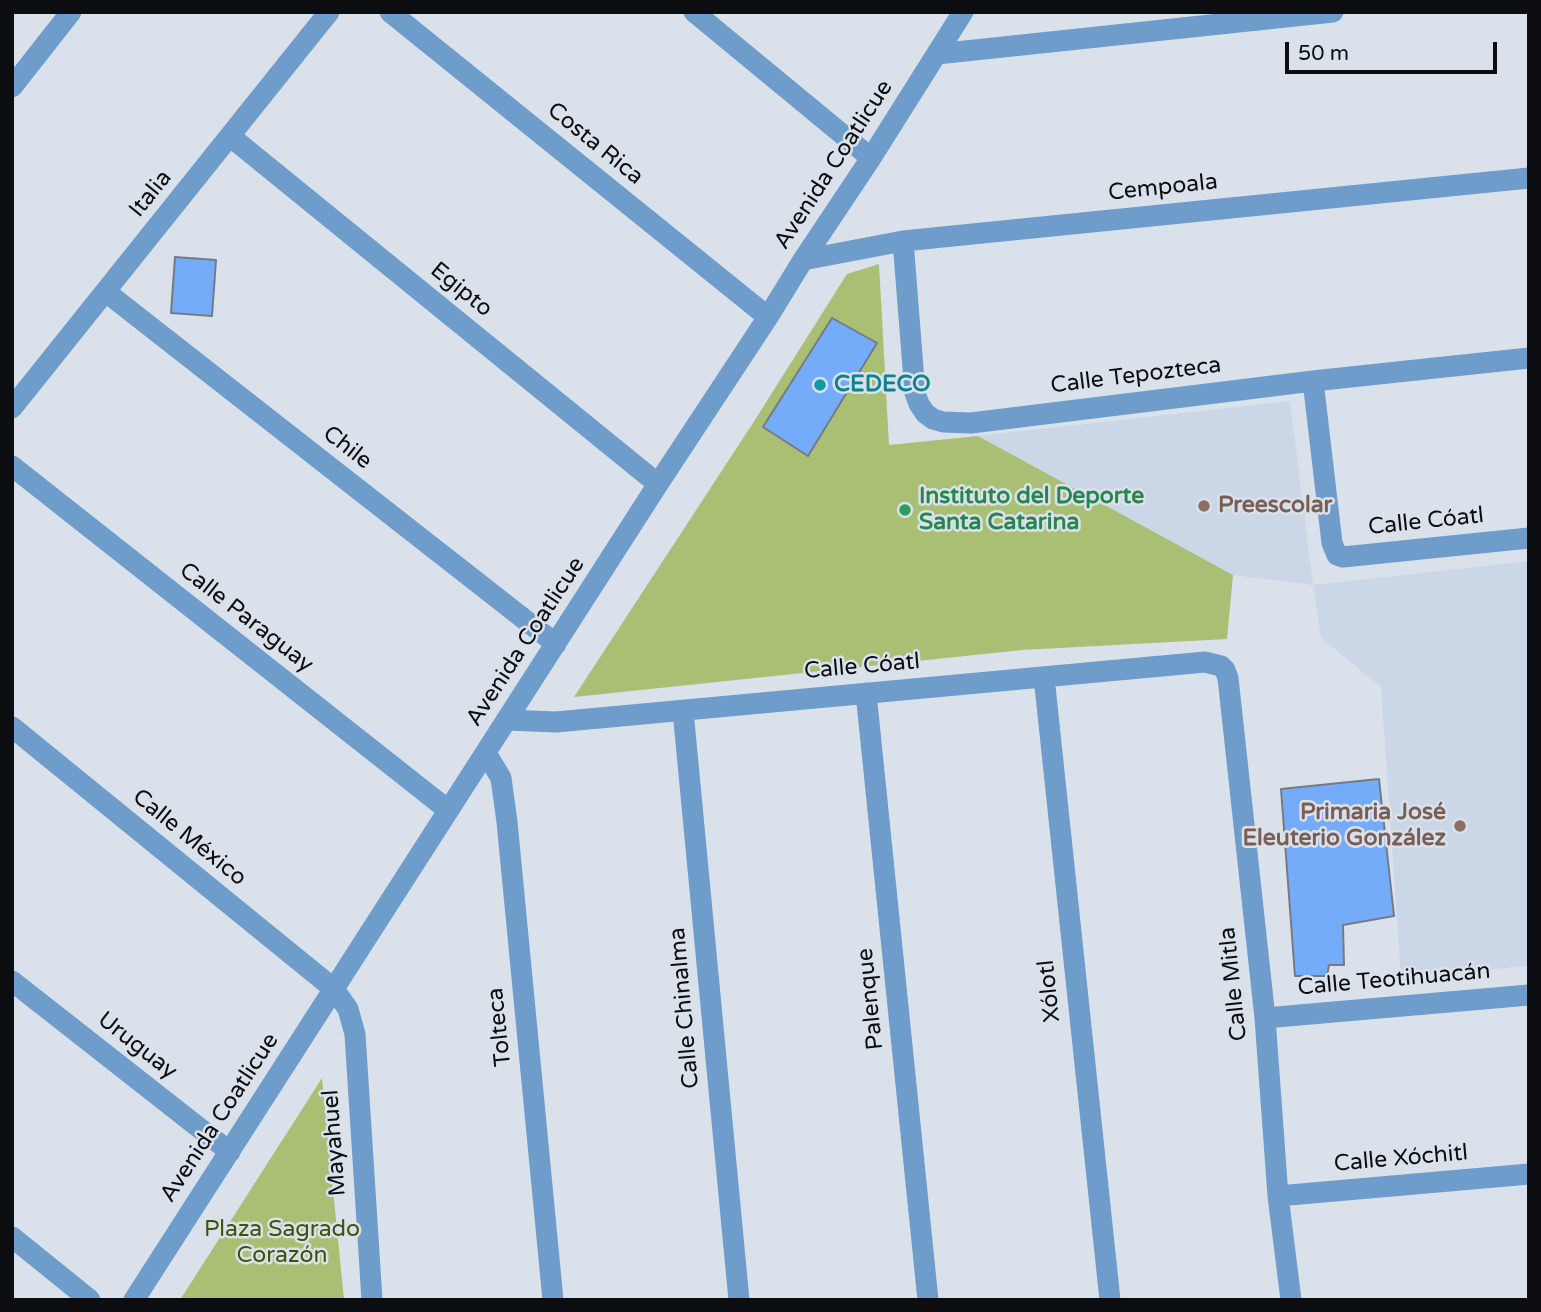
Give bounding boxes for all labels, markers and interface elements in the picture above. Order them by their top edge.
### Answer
scale bar [1289,28,1501,72]
text: 50 m [1298,41,1349,66]
street label: Avenida Coatlicue [769,75,899,255]
street label: Costa Rica [541,97,649,191]
street label: Italia [124,165,178,223]
street label: Cempoala [1107,169,1219,207]
street label: Egipto [424,257,498,323]
street label: Calle Tepozteca [1049,352,1223,400]
place label: CEDECO [834,371,931,399]
marker: CEDECO [812,377,828,393]
street label: Chile [317,420,377,476]
place label: Instituto del Deporte Santa Catarina [919,483,1144,537]
place label: Preescolar [1218,492,1332,520]
marker: Preescolar [1196,498,1212,514]
marker: Instituto del Deporte Santa Catarina [897,502,913,518]
street label: Calle Cóatl [1367,502,1485,542]
street label: Avenida Coatlicue [461,552,591,732]
street label: Calle Paraguay [173,557,319,679]
street label: Calle Cóatl [803,648,921,686]
street label: Calle México [127,784,251,892]
place label: Primaria José Eleuterio González [1242,799,1446,853]
marker: Primaria José Eleuterio González [1452,818,1468,834]
street label: Calle Chinalma [664,926,706,1090]
street label: Calle Mitla [1214,926,1254,1042]
street label: Palenque [852,947,890,1051]
street label: Xólotl [1033,958,1067,1024]
street label: Calle Teotihuacán [1296,958,1492,1002]
street label: Tolteca [482,986,518,1068]
street label: Uruguay [92,1006,182,1086]
street label: Avenida Coatlicue [155,1028,285,1208]
street label: Mayahuel [318,1089,352,1197]
street label: Calle Xóchitl [1333,1139,1469,1179]
park label: Plaza Sagrado Corazón [204,1216,360,1270]

